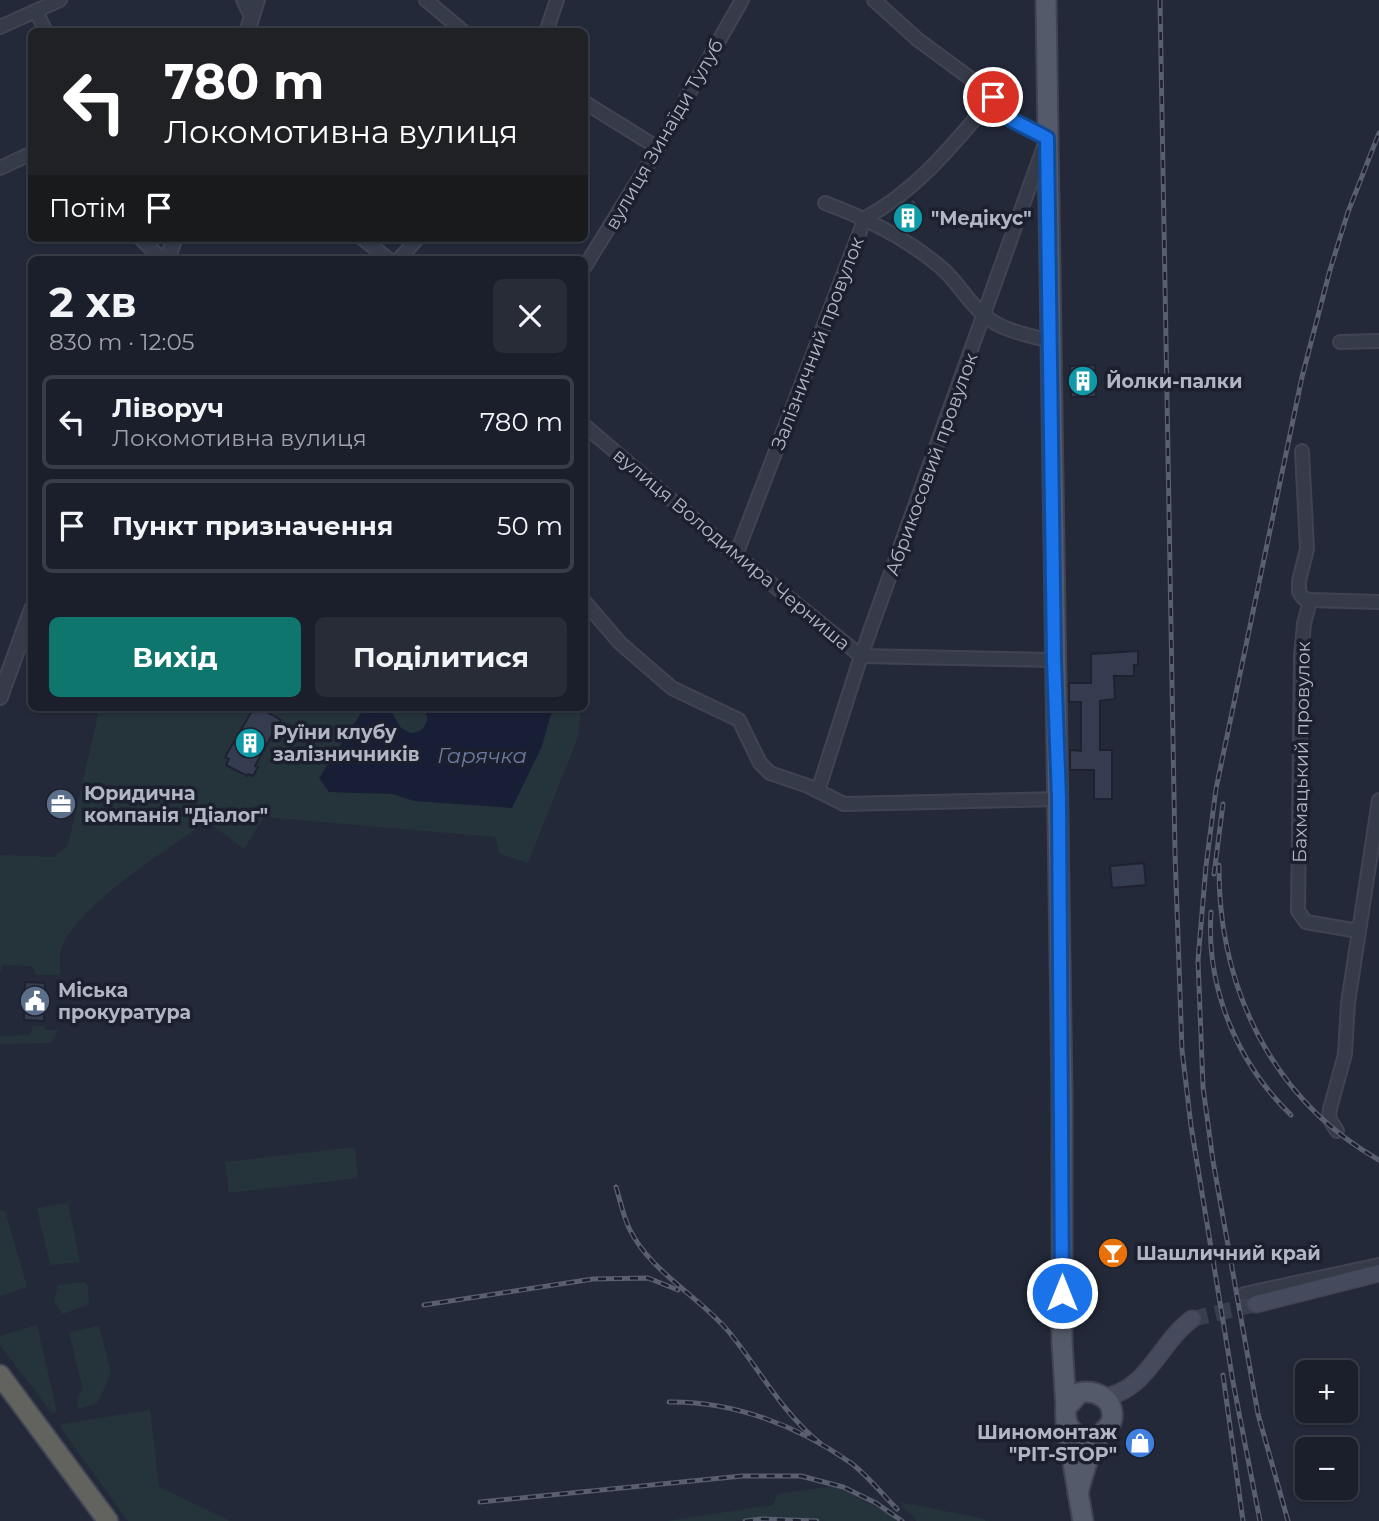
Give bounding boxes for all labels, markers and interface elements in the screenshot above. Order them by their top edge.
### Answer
street label: вулиця Зинаїди Тулуб [600,35,728,234]
text: 780 m [164,52,324,111]
icon: left [49,56,140,147]
pin [963,67,1023,127]
icon: arrive [974,78,1012,116]
text: Локомотивна вулиця [164,112,518,151]
icon: arrive [140,189,178,227]
text: Потім [49,192,126,224]
building icon: "Медікус" [891,201,925,235]
place label: "Медікус" [931,207,1032,230]
street label: Залізничний провулок [766,233,869,453]
text: 2 хв [49,276,137,328]
button: close [493,279,567,353]
text: 830 m · 12:05 [49,328,195,356]
street label: Абрикосовий провулок [880,350,983,579]
building icon: Йолки-палки [1066,364,1100,398]
place label: Йолки-палки [1106,370,1242,393]
text: Ліворуч [112,392,224,424]
icon: left [53,403,91,441]
text: 780 m [480,406,563,438]
text: Локомотивна вулиця [112,424,367,452]
street label: вулиця Володимира Черниша [609,443,855,655]
icon: arrive [53,507,91,545]
text: Пункт призначення [112,510,393,542]
text: 50 m [497,510,563,542]
button: Вихід [49,617,301,697]
button: Поділитися [315,617,567,697]
street label: Бахмацький провулок [1288,641,1315,863]
place label: Руїни клубу залізничників [273,721,420,766]
building icon: Руїни клубу залізничників [233,726,267,760]
water label: Гарячка [437,743,527,768]
place label: Юридична компанія "Діалог" [84,782,268,827]
office icon: Юридична компанія "Діалог" [44,787,78,821]
place label: Міська прокуратура [58,979,191,1024]
public building icon: Міська прокуратура [18,984,52,1018]
bar icon: Шашличний край [1096,1236,1130,1270]
place label: Шашличний край [1136,1242,1321,1265]
position arrow [1025,1256,1099,1330]
map controls [1295,1360,1358,1500]
button: + [1295,1360,1358,1423]
place label: Шиномонтаж "PIT-STOP" [977,1421,1118,1466]
shop icon: Шиномонтаж "PIT-STOP" [1123,1426,1157,1460]
button: − [1295,1437,1358,1500]

